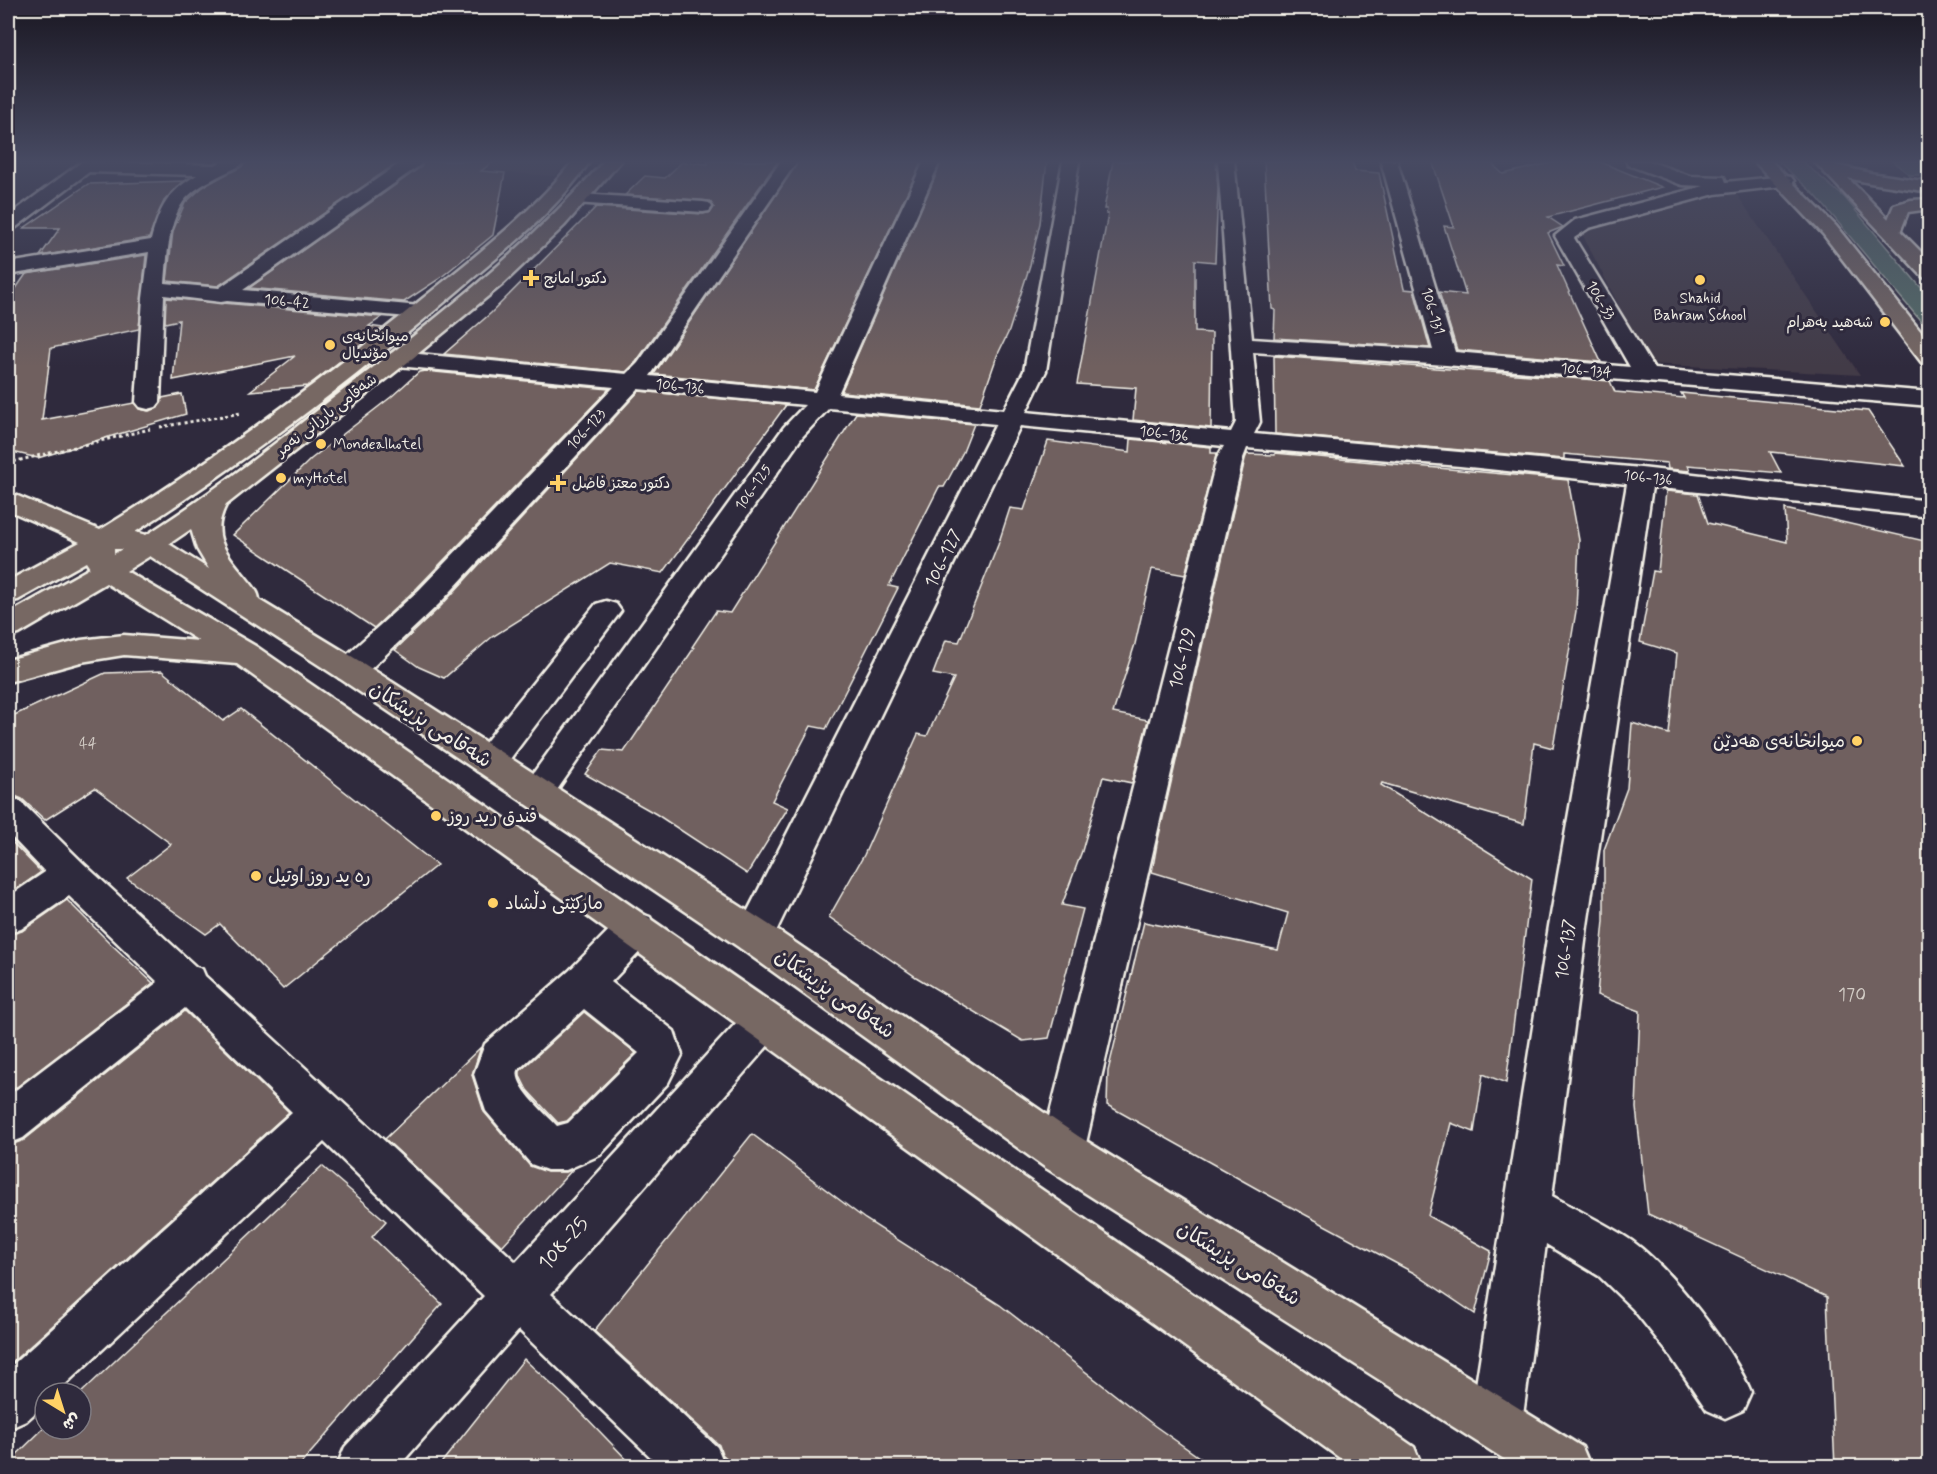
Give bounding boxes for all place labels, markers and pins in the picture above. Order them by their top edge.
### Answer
marker: دكتور امانج [522,269,540,287]
place label: دكتور امانج [544,269,607,289]
marker: Shahid Bahram School [1693,273,1707,287]
place label: Shahid Bahram School [1653,289,1747,326]
place label: شەهید بەهرام [1786,313,1873,334]
marker: شەهید بەهرام [1878,315,1892,329]
place label: میوانخانەی مۆندیال [342,327,409,364]
marker: میوانخانەی مۆندیال [323,338,337,352]
place label: Mondealhotel [333,435,421,455]
marker: Mondealhotel [314,437,328,451]
place label: myHotel [293,469,347,489]
marker: myHotel [274,471,288,485]
marker: دكتور معتز فاضل [549,474,567,492]
place label: دكتور معتز فاضل [572,474,670,494]
place label: میوانخانەی هەدێن [1713,730,1845,754]
marker: میوانخانەی هەدێن [1850,734,1864,748]
place label: فندق ريد روز [446,805,537,829]
marker: فندق ريد روز [429,809,443,823]
place label: ره يد روز اوتيل [268,865,371,889]
marker: ره يد روز اوتيل [249,869,263,883]
place label: مارکێتی دڵشاد [505,890,603,916]
marker: مارکێتی دڵشاد [486,896,500,910]

